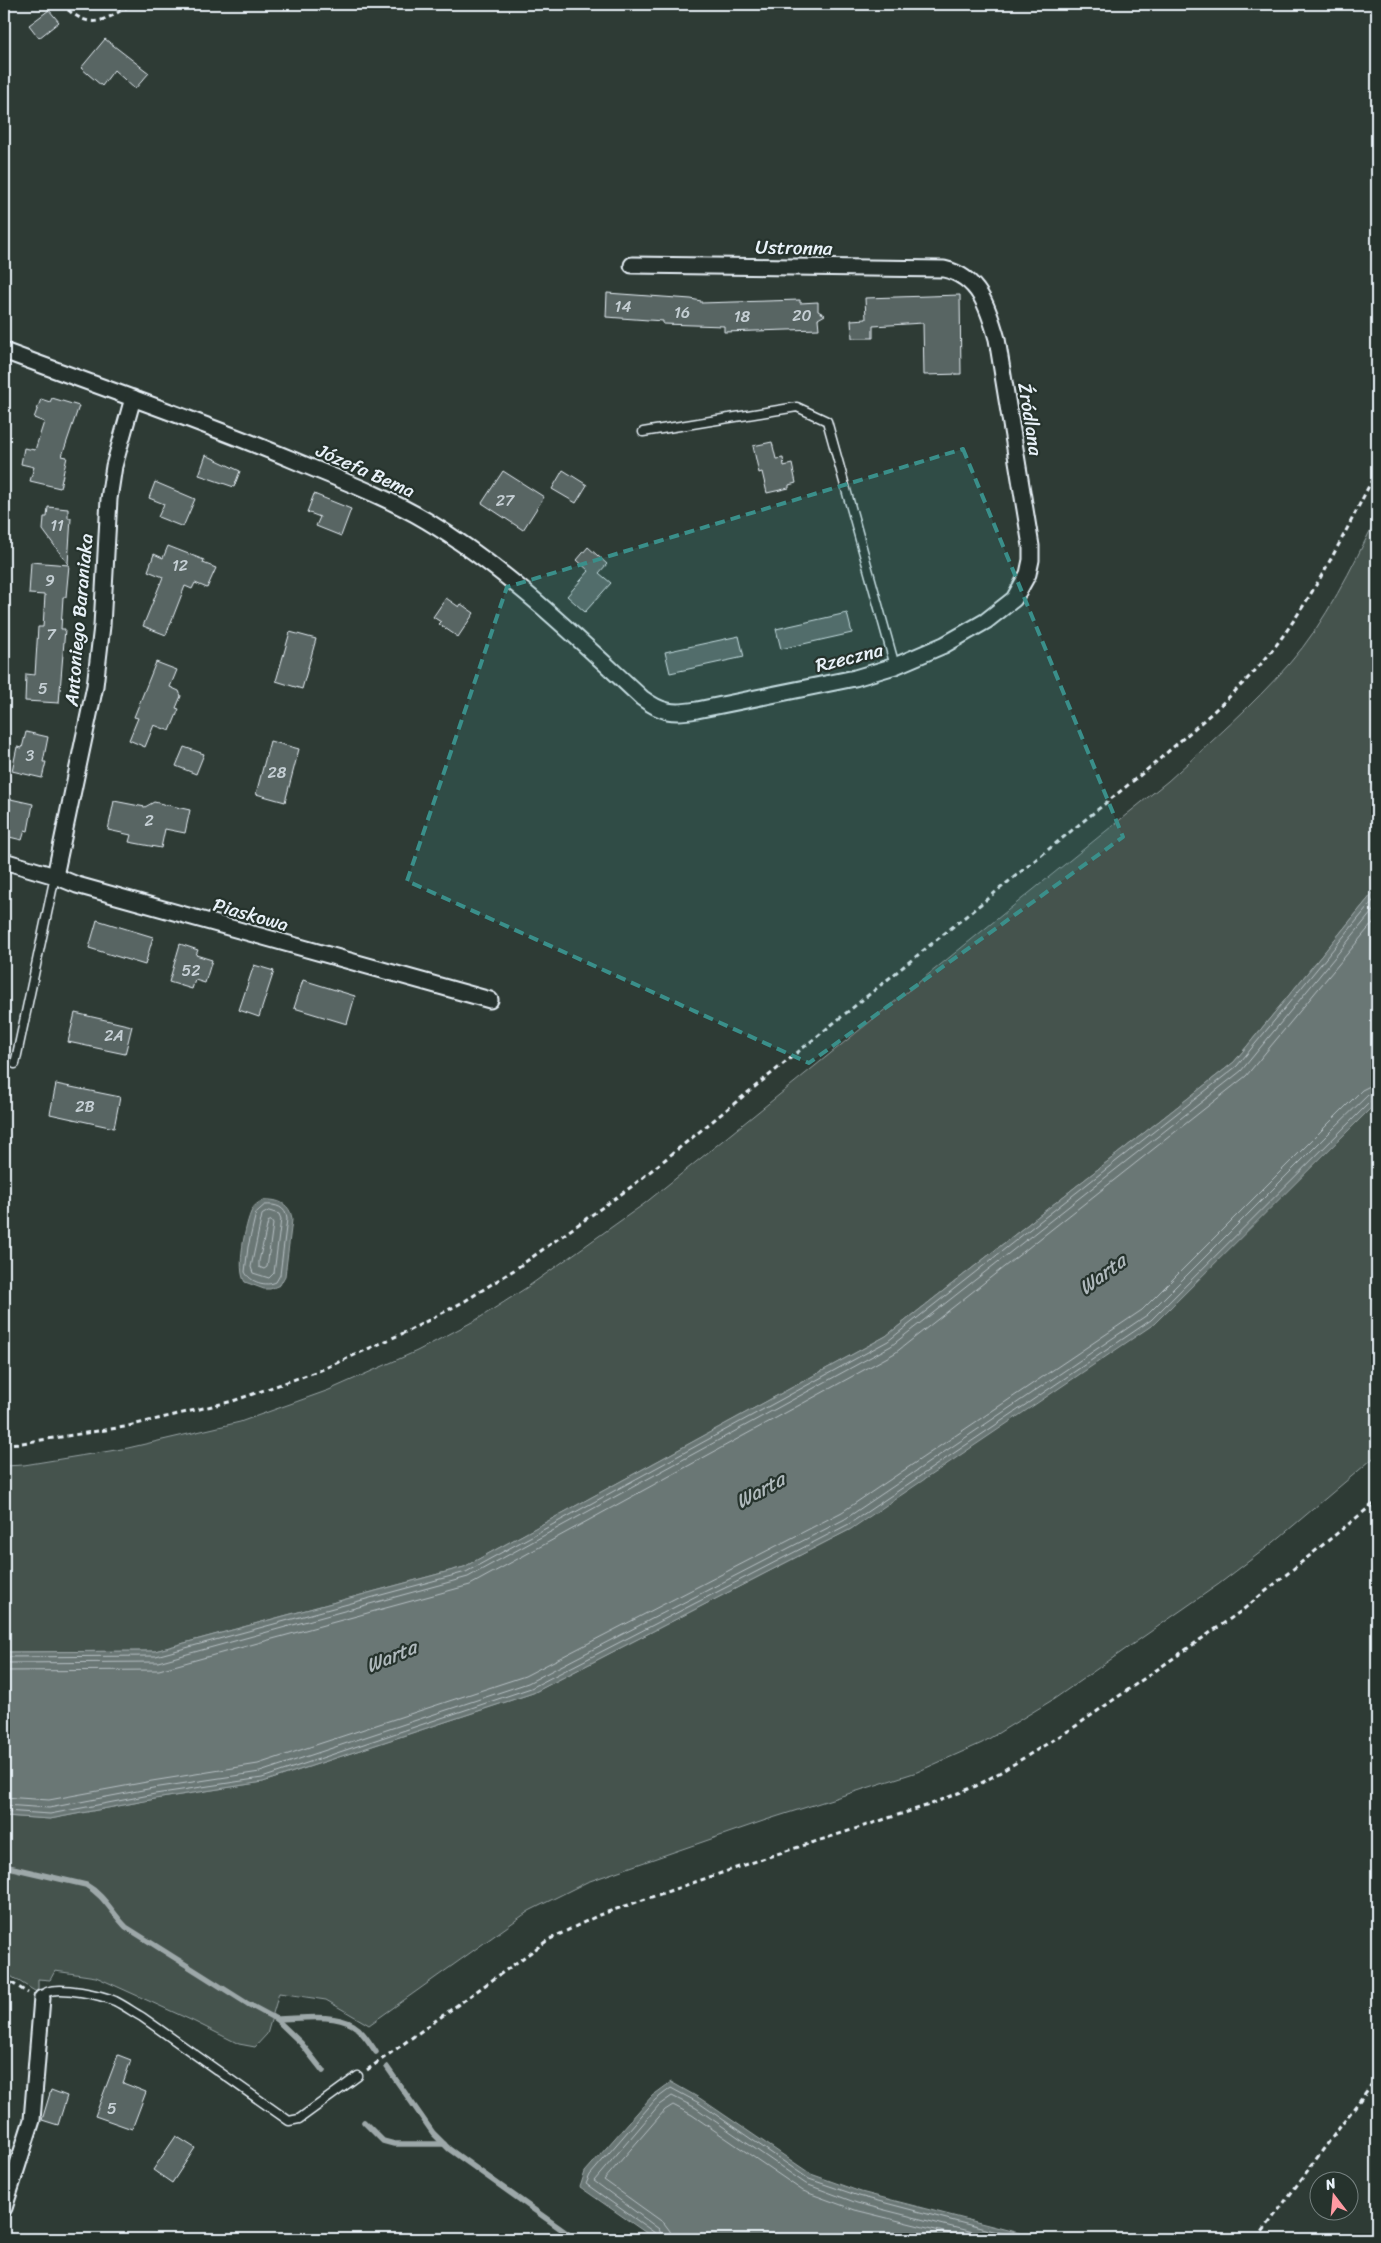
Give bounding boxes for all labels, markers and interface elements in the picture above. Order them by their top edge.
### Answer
street label: Ustronna [755,230,833,265]
house number: 14 [615,292,631,321]
house number: 16 [674,298,690,327]
house number: 20 [792,301,812,330]
house number: 18 [734,302,751,331]
street label: Źródlana [1008,380,1053,458]
street label: Józefa Bema [310,434,421,507]
house number: 27 [496,486,515,515]
house number: 11 [50,511,64,540]
street label: Antoniego Baraniaka [54,532,103,709]
house number: 12 [172,551,188,580]
house number: 9 [45,566,55,595]
house number: 7 [46,620,56,649]
street label: Rzeczna [812,633,887,682]
house number: 5 [38,674,48,703]
house number: 3 [26,741,35,770]
house number: 28 [268,758,287,787]
house number: 2 [144,806,154,835]
street label: Piaskowa [209,888,293,941]
house number: 52 [181,956,201,985]
house number: 2A [104,1021,124,1050]
house number: 2B [75,1092,95,1121]
water label: Warta [1071,1243,1136,1304]
water label: Warta [729,1461,794,1518]
water label: Warta [360,1629,425,1683]
house number: 5 [107,2094,117,2123]
north arrow [1308,2170,1358,2220]
text: N [1321,2171,1339,2198]

